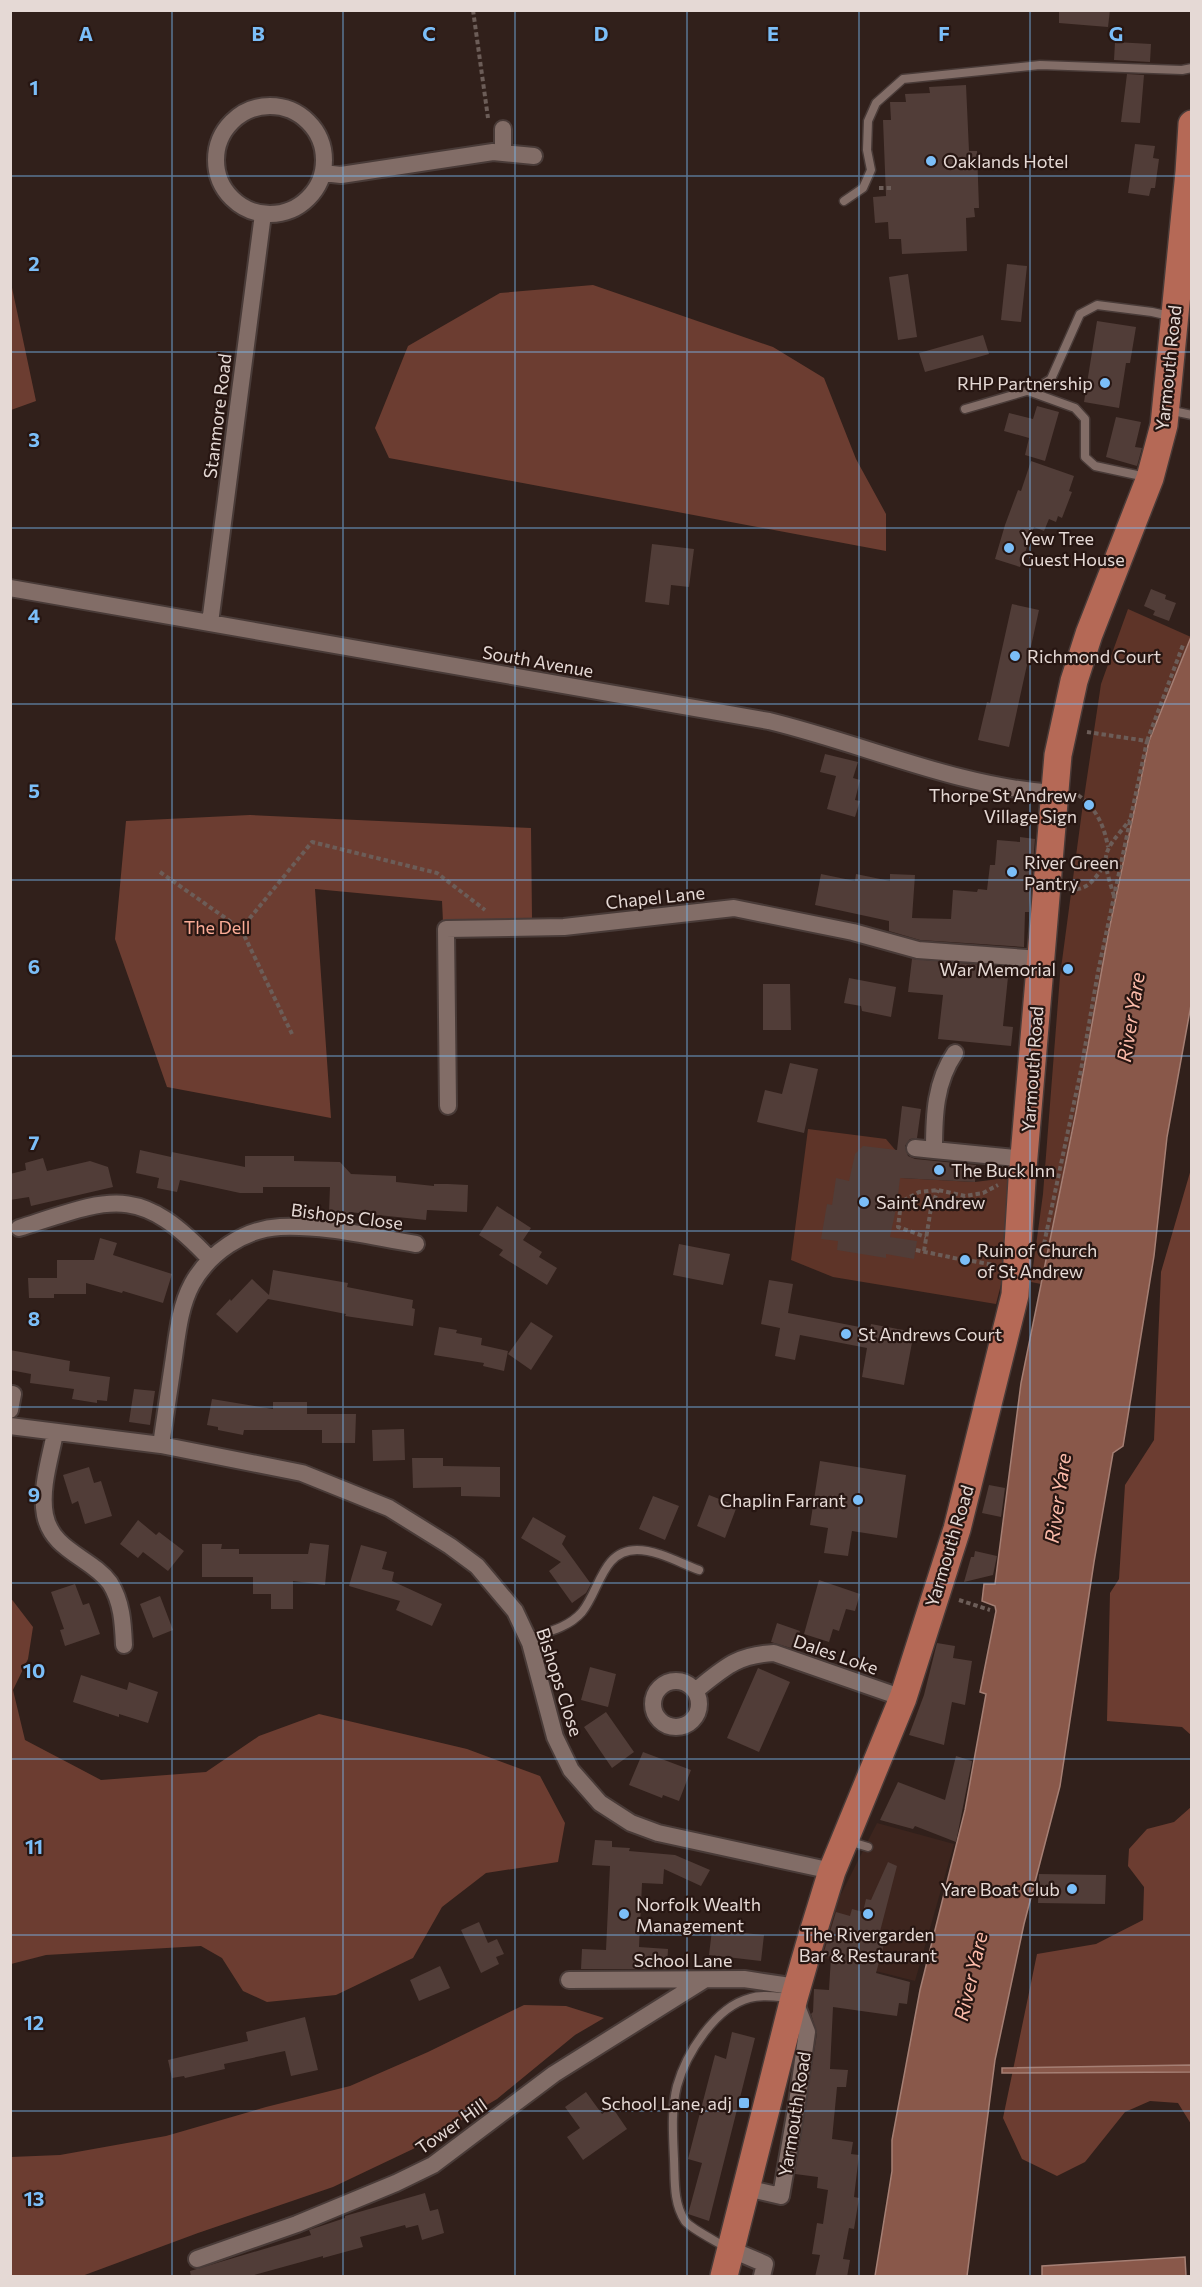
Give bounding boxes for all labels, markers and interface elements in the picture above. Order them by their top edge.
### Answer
text: A [79,21,93,45]
text: B [251,21,265,45]
text: C [422,21,436,45]
text: D [594,21,608,45]
text: E [767,21,779,45]
text: F [938,21,950,45]
text: G [1109,21,1123,45]
text: 1 [29,75,39,99]
place label: Oaklands Hotel [943,150,1069,172]
marker: Oaklands Hotel [924,154,938,168]
text: 2 [28,251,40,275]
street label: Yarmouth Road [1150,304,1186,432]
street label: Stanmore Road [198,352,236,480]
place label: RHP Partnership [957,372,1093,394]
marker: RHP Partnership [1098,376,1112,390]
text: 3 [28,427,40,451]
place label: Yew Tree Guest House [1021,527,1125,570]
marker: Yew Tree Guest House [1002,541,1016,555]
text: 4 [28,603,40,627]
street label: South Avenue [481,640,595,682]
place label: Richmond Court [1027,645,1161,667]
marker: Richmond Court [1008,649,1022,663]
text: 5 [28,778,40,802]
place label: Thorpe St Andrew Village Sign [929,784,1077,827]
marker: Thorpe St Andrew Village Sign [1082,798,1096,812]
place label: River Green Pantry [1024,851,1119,894]
marker: River Green Pantry [1005,865,1019,879]
street label: Chapel Lane [604,881,706,913]
park label: The Dell [184,916,250,938]
text: 6 [28,954,40,978]
place label: War Memorial [940,958,1056,980]
marker: War Memorial [1061,962,1075,976]
water label: River Yare [1111,970,1149,1064]
street label: Yarmouth Road [1017,1005,1047,1133]
text: 7 [29,1130,40,1154]
place label: The Buck Inn [951,1159,1055,1181]
marker: The Buck Inn [932,1163,946,1177]
place label: Saint Andrew [876,1191,985,1213]
marker: Saint Andrew [857,1195,871,1209]
street label: Bishops Close [290,1198,404,1234]
place label: Ruin of Church of St Andrew [977,1239,1097,1282]
marker: Ruin of Church of St Andrew [958,1253,972,1267]
text: 8 [28,1306,40,1330]
place label: St Andrews Court [858,1323,1002,1345]
marker: St Andrews Court [839,1327,853,1341]
water label: River Yare [1039,1451,1075,1545]
text: 9 [28,1482,40,1506]
street label: Yarmouth Road [920,1482,978,1610]
place label: Chaplin Farrant [720,1489,846,1511]
marker: Chaplin Farrant [851,1493,865,1507]
street label: Bishops Close [532,1625,588,1739]
street label: Dales Loke [791,1629,881,1679]
text: 10 [23,1658,45,1682]
text: 11 [25,1834,43,1858]
place label: Yare Boat Club [941,1878,1060,1900]
marker: Yare Boat Club [1065,1882,1079,1896]
place label: Norfolk Wealth Management [636,1893,761,1936]
marker: Norfolk Wealth Management [617,1907,631,1921]
marker: The Rivergarden Bar & Restaurant [861,1907,875,1921]
place label: The Rivergarden Bar & Restaurant [799,1923,937,1966]
water label: River Yare [948,1929,992,2023]
street label: School Lane [634,1949,732,1971]
text: 12 [24,2010,44,2034]
street label: Yarmouth Road [773,2050,815,2178]
place label: School Lane, adj [601,2092,732,2114]
street label: Tower Hill [411,2093,491,2159]
marker: School Lane, adj [737,2096,751,2110]
text: 13 [24,2186,44,2210]

